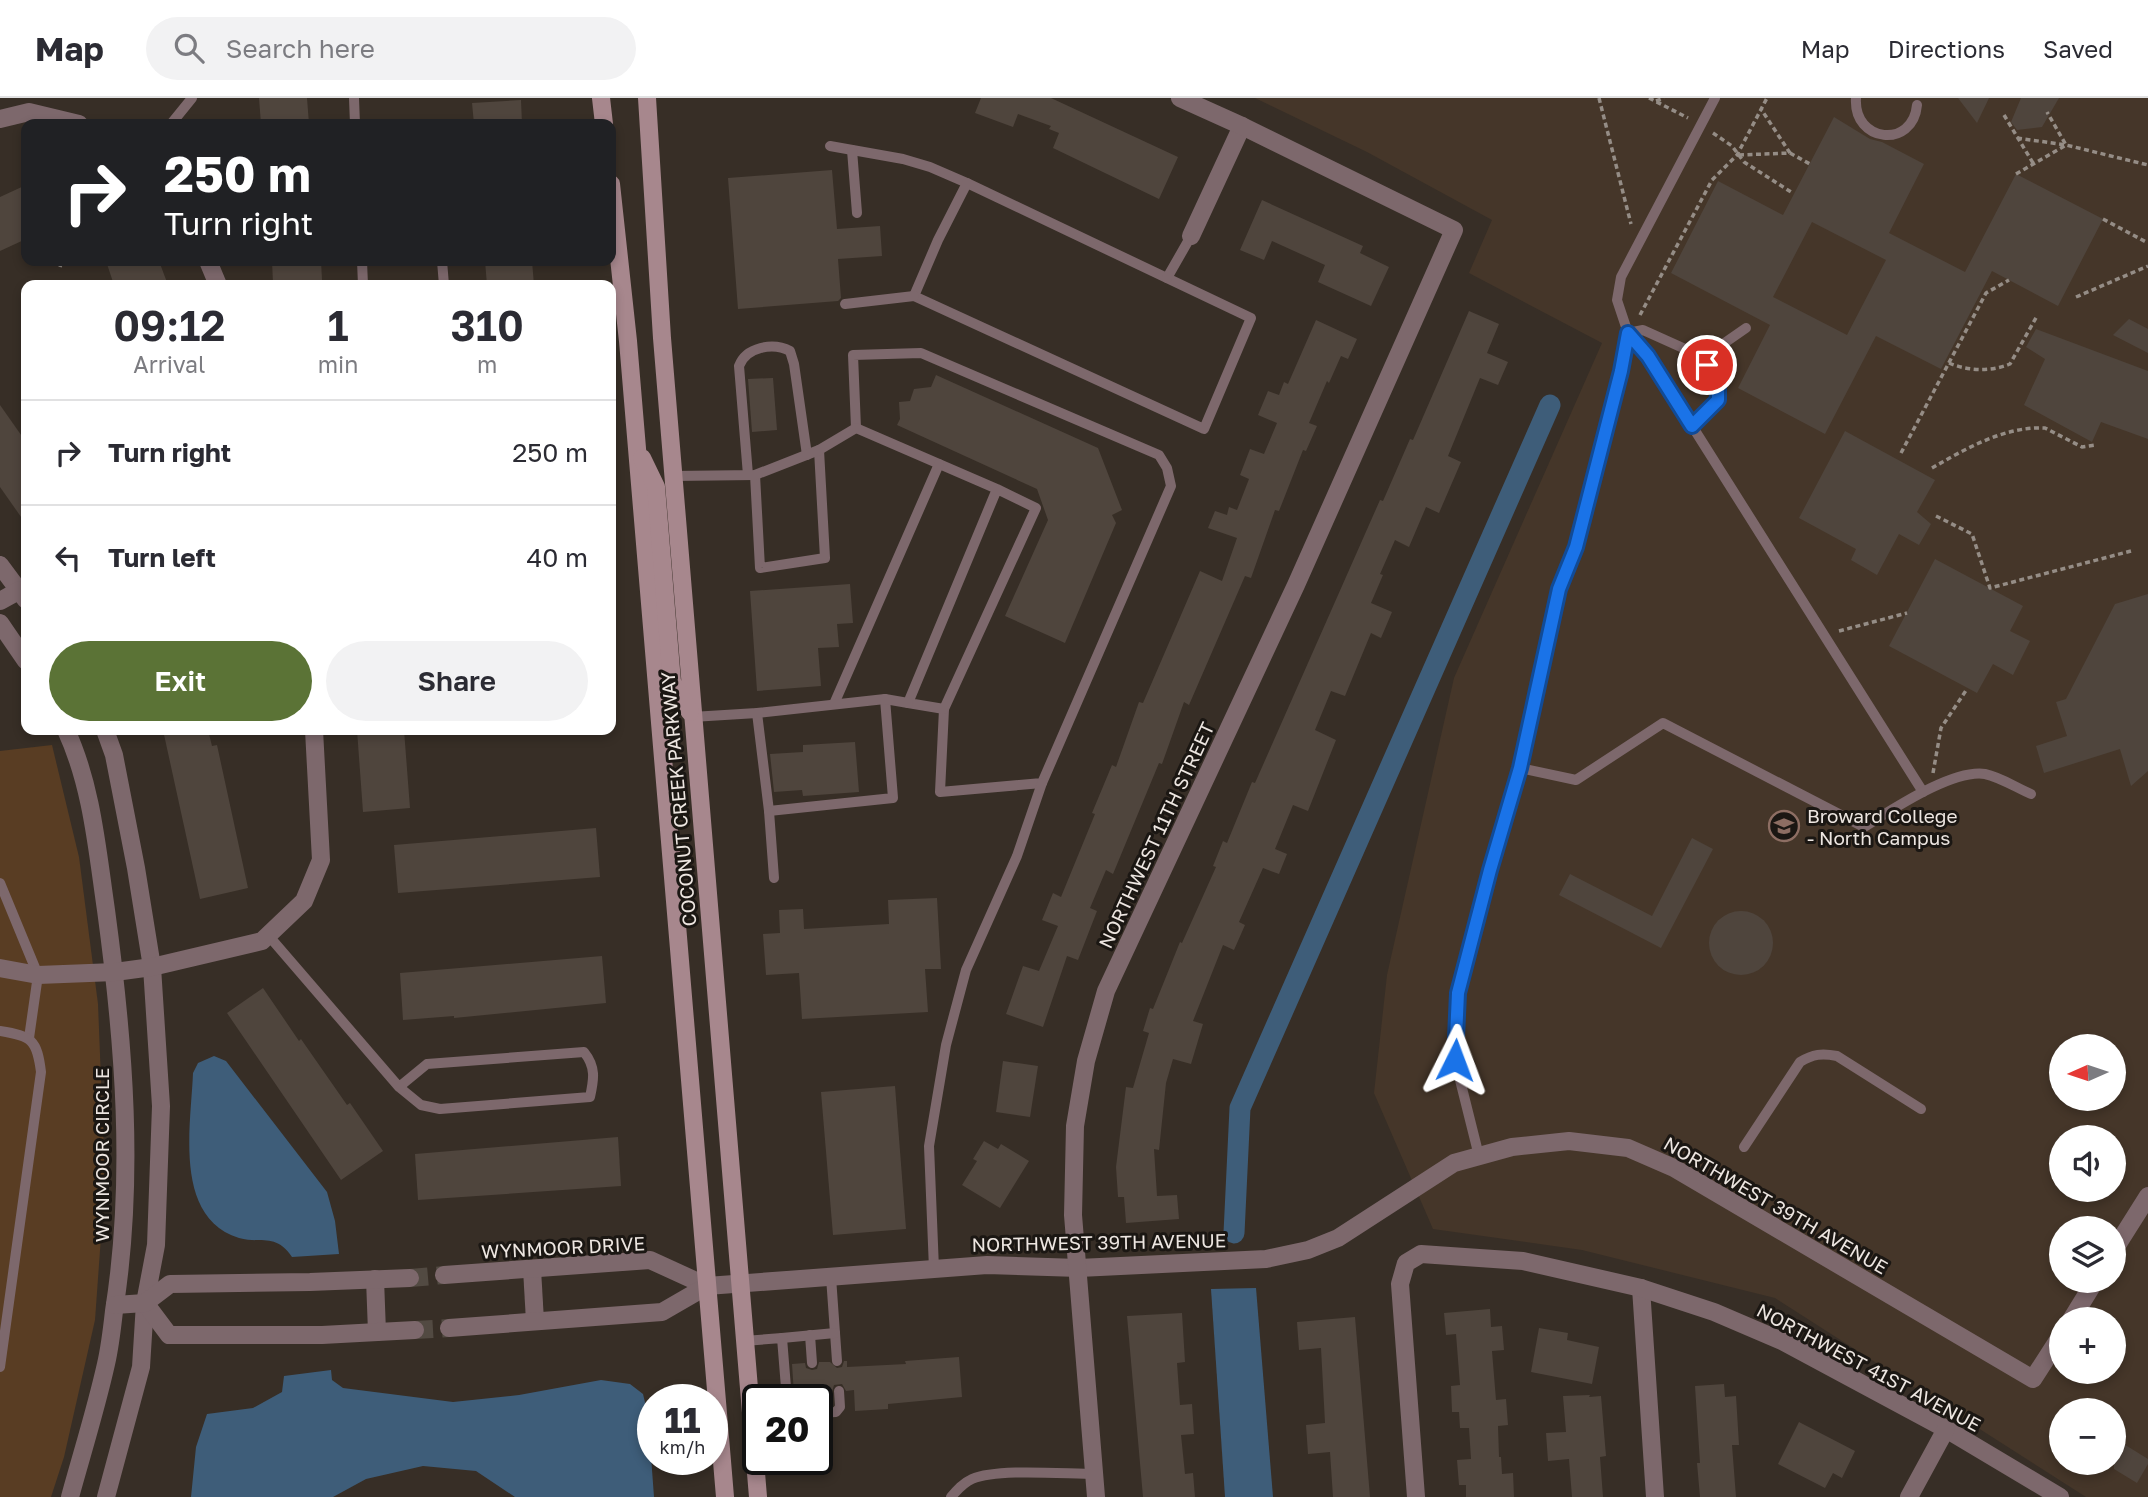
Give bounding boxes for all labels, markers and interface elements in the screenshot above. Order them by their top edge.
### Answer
search box [146,17,636,80]
text: Map [35,29,104,68]
icon: search [170,29,208,67]
text: Search here [226,33,375,64]
text: Map [1801,34,1850,63]
text: Directions [1888,34,2005,63]
text: Saved [2043,34,2113,63]
text: 250 m [164,144,311,203]
icon: right [49,147,140,238]
text: Turn right [164,204,313,242]
text: 09:12 [113,300,226,350]
text: 1 [327,300,349,350]
text: 310 [450,300,524,350]
pin [1677,335,1737,395]
icon: arrive [1688,346,1726,384]
text: Arrival [133,350,205,378]
text: min [318,350,358,378]
text: m [477,350,497,378]
icon: right [49,434,87,472]
text: Turn right [108,437,231,468]
text: 250 m [512,437,588,468]
icon: left [49,539,87,577]
text: Turn left [108,542,216,573]
text: 40 m [527,542,588,573]
button: Exit [49,641,312,721]
button: Share [326,641,588,721]
street label: COCONUT CREEK PARKWAY [655,671,701,927]
street label: NORTHWEST 11TH STREET [1093,718,1219,952]
place label: Broward College - North Campus [1807,804,1958,849]
school or university icon: Broward College - North Campus [1767,809,1801,843]
position arrow [1418,1023,1492,1097]
north arrow [2049,1034,2126,1111]
map controls [2049,1034,2126,1475]
street label: WYNMOOR CIRCLE [90,1068,113,1242]
button: sound [2049,1125,2126,1202]
street label: NORTHWEST 39TH AVENUE [1660,1131,1892,1279]
button: layers [2049,1216,2126,1293]
street label: NORTHWEST 39TH AVENUE [972,1228,1226,1256]
street label: WYNMOOR DRIVE [481,1231,645,1263]
street label: NORTHWEST 41ST AVENUE [1753,1298,1985,1436]
button: + [2049,1307,2126,1384]
speed limit sign: 20 [742,1384,833,1475]
button: − [2049,1398,2126,1475]
text: 11 [664,1399,701,1441]
text: km/h [660,1436,705,1458]

